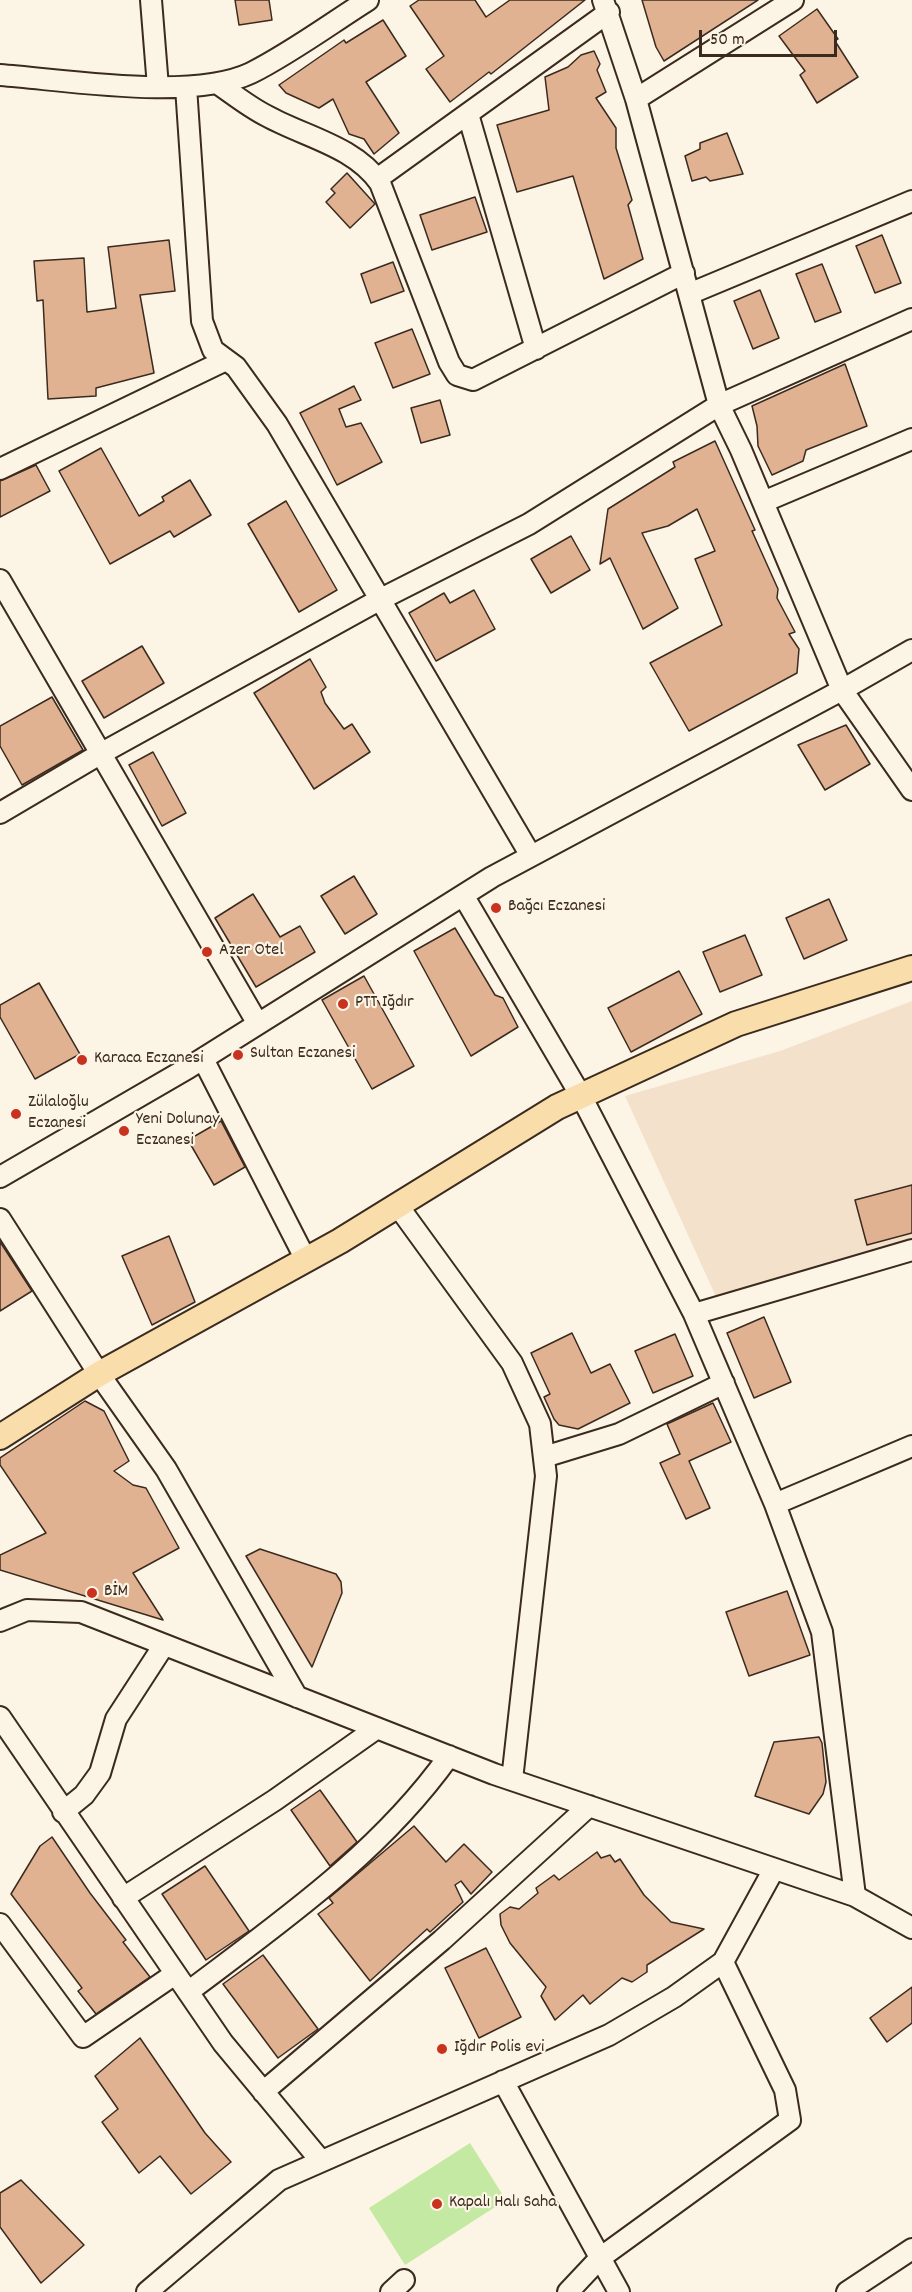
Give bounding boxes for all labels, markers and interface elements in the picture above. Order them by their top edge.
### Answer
scale bar [702,18,840,56]
text: 50 m [710,28,745,53]
place label: Bağcı Eczanesi [508,897,605,919]
marker: Bağcı Eczanesi [489,901,503,915]
place label: Azer Otel [219,941,284,963]
marker: Azer Otel [200,945,214,959]
place label: PTT Iğdır [355,993,414,1015]
marker: PTT Iğdır [336,997,350,1011]
place label: Sultan Eczanesi [250,1044,355,1066]
marker: Sultan Eczanesi [231,1048,245,1062]
place label: Karaca Eczanesi [94,1049,203,1071]
marker: Karaca Eczanesi [75,1053,89,1067]
place label: Zülaloğlu Eczanesi [28,1093,89,1136]
marker: Zülaloğlu Eczanesi [9,1107,23,1121]
place label: Yeni Dolunay Eczanesi [136,1110,220,1152]
marker: Yeni Dolunay Eczanesi [117,1124,131,1138]
place label: BİM [104,1582,128,1604]
marker: BİM [85,1586,99,1600]
place label: Iğdır Polis evi [454,2038,544,2060]
marker: Iğdır Polis evi [435,2042,449,2056]
place label: Kapalı Halı Saha [449,2193,557,2215]
marker: Kapalı Halı Saha [430,2197,444,2211]

